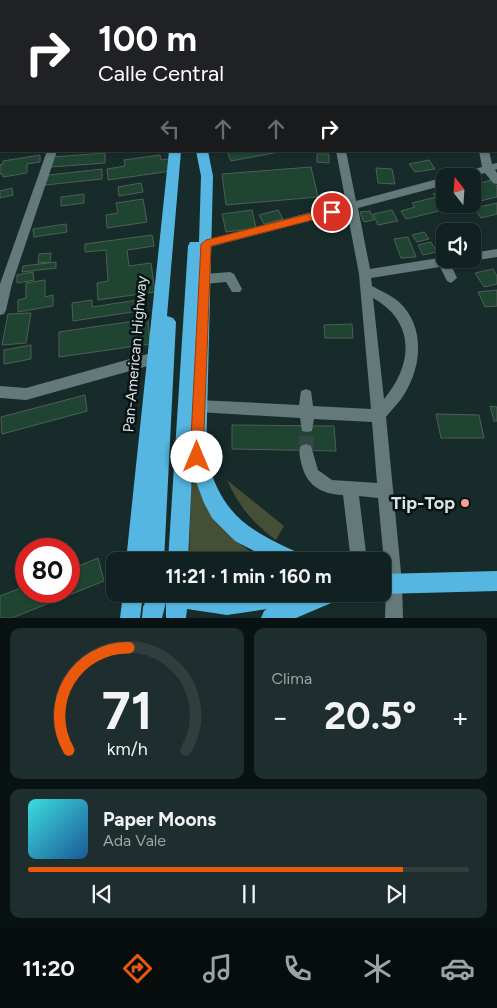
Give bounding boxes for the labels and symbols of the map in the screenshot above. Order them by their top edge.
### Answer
north arrow [436,168,481,212]
pin [311,191,353,233]
street label: Pan-American Highway [119,275,151,433]
position arrow [170,430,222,482]
place label: Tip-Top [391,492,455,514]
marker: Tip-Top [459,497,471,509]
speed limit sign: 80 [15,538,80,603]

